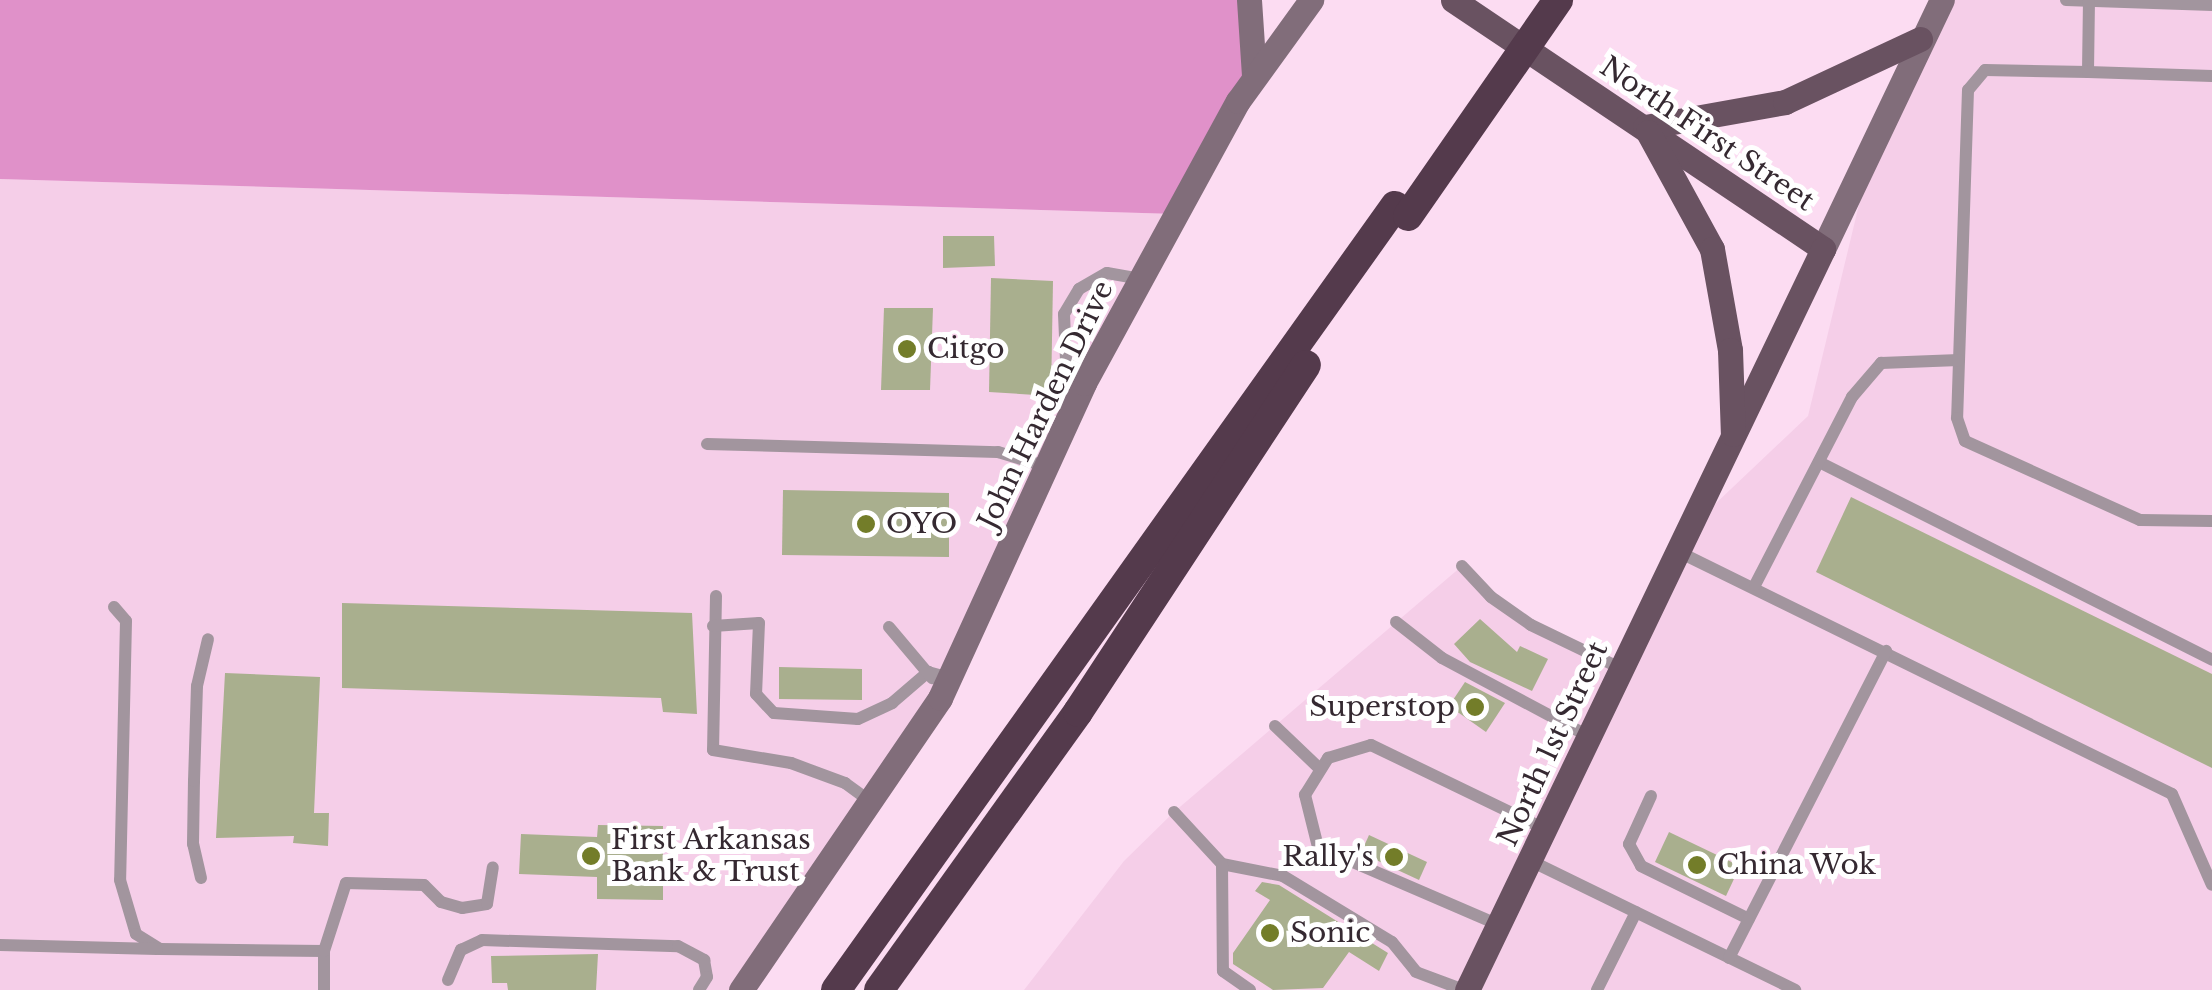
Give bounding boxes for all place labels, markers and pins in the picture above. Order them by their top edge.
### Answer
place label: Citgo [927,332,1005,366]
marker: Citgo [896,338,918,360]
place label: OYO [886,507,957,541]
marker: OYO [855,513,877,535]
place label: Superstop [1309,690,1455,724]
marker: Superstop [1464,696,1486,718]
place label: First Arkansas Bank & Trust [611,823,812,889]
place label: Rally's [1282,840,1374,874]
marker: First Arkansas Bank & Trust [580,845,602,867]
marker: Rally's [1383,846,1405,868]
place label: China Wok [1717,848,1877,882]
marker: China Wok [1686,854,1708,876]
place label: Sonic [1290,916,1370,950]
marker: Sonic [1259,922,1281,944]

